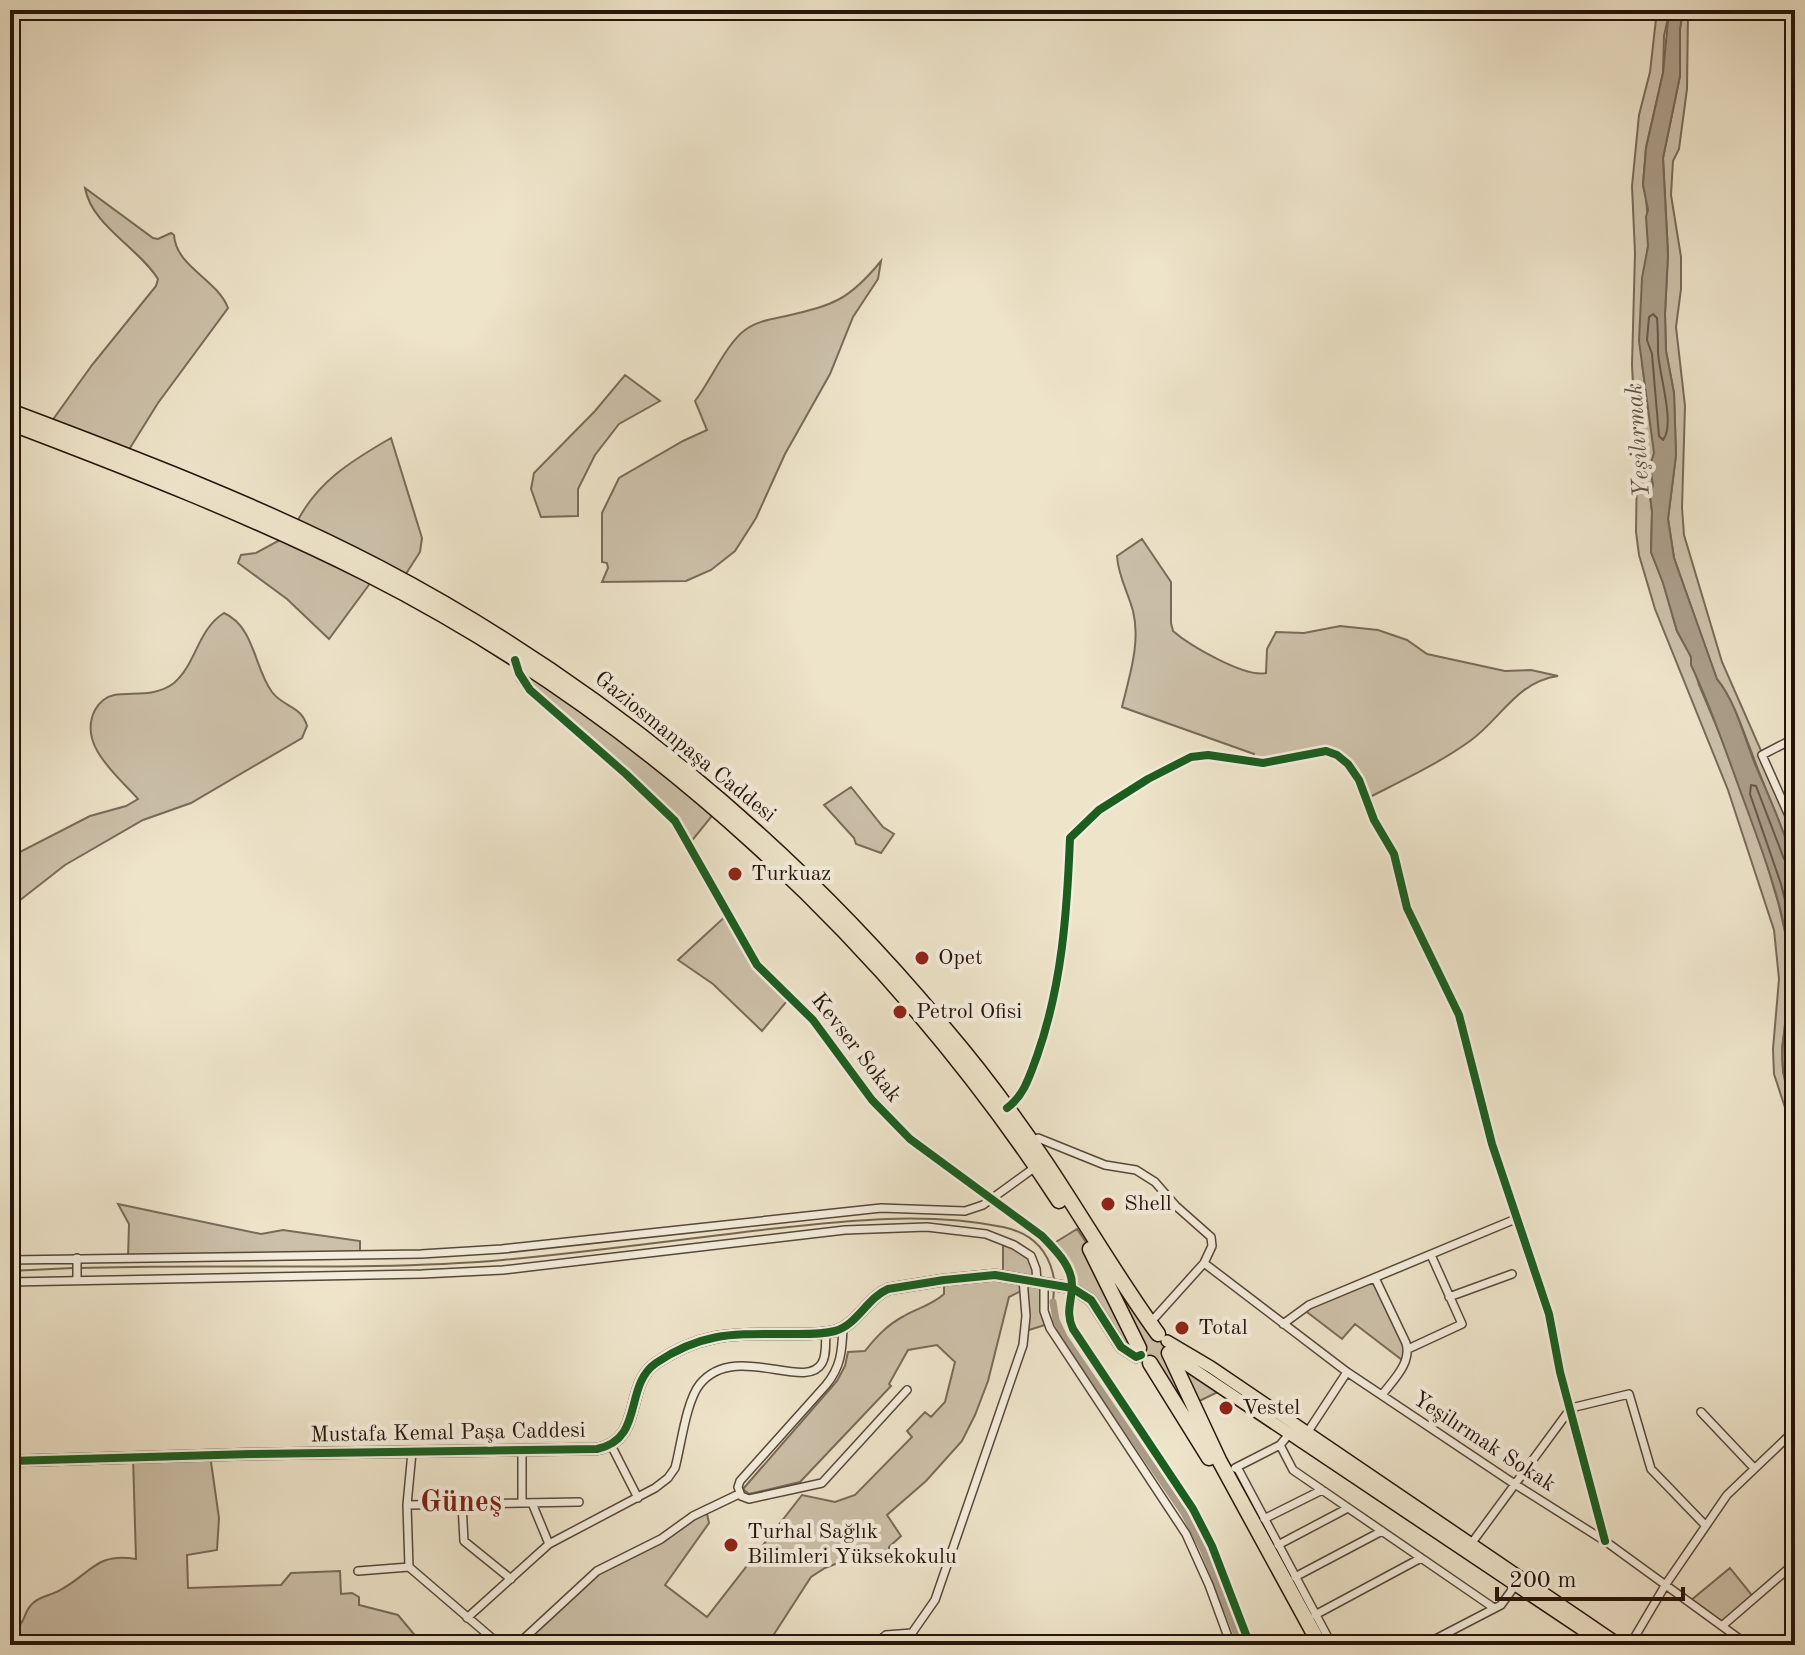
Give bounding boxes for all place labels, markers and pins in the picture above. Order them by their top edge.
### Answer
place label: Turkuaz [751,863,831,885]
marker: Turkuaz [726,865,744,883]
place label: Opet [938,947,983,969]
marker: Opet [913,949,931,967]
place label: Petrol Ofisi [916,1001,1022,1023]
marker: Petrol Ofisi [891,1003,909,1021]
place label: Shell [1124,1193,1172,1215]
marker: Shell [1099,1195,1117,1213]
place label: Total [1198,1317,1248,1339]
marker: Total [1173,1319,1191,1337]
place label: Vestel [1242,1397,1300,1419]
marker: Vestel [1217,1399,1235,1417]
place label: Turhal Sağlık Bilimleri Yüksekokulu [747,1521,957,1568]
marker: Turhal Sağlık Bilimleri Yüksekokulu [722,1536,740,1554]

